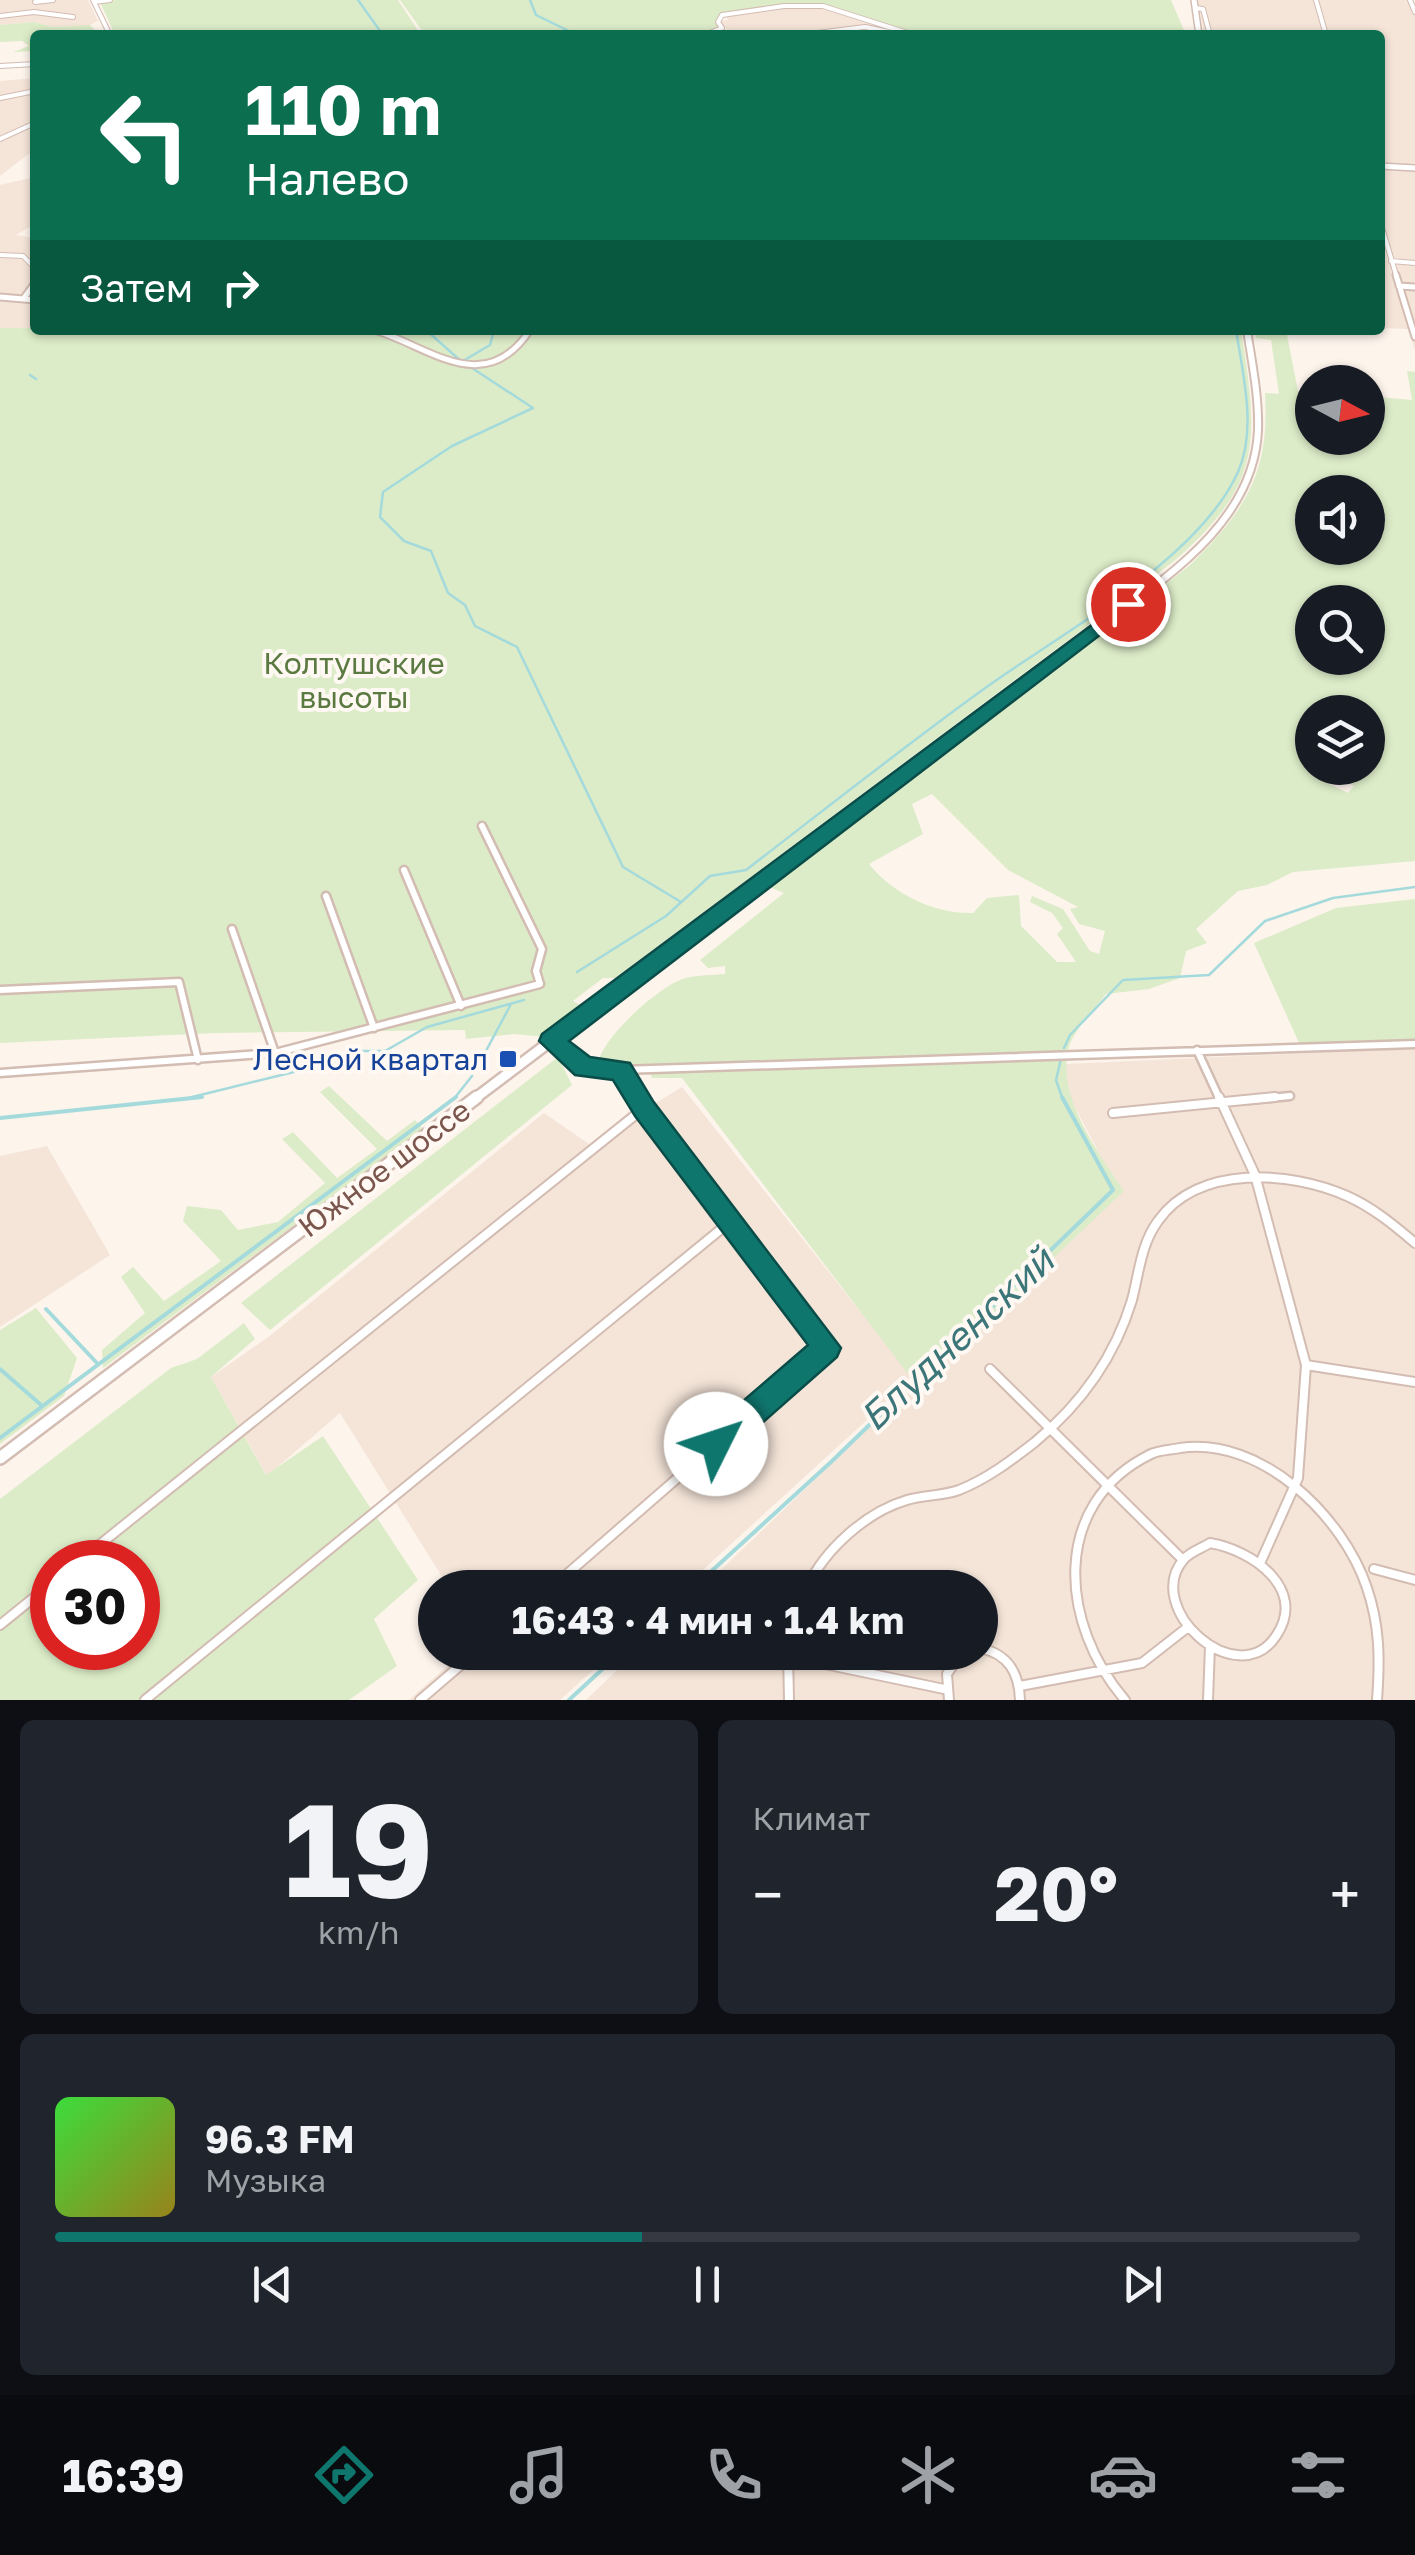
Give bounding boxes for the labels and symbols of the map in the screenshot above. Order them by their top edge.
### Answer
north arrow [1295,365,1385,455]
pin [1086,562,1171,647]
park label: Колтушские высоты [263,645,445,715]
place label: Лесной квартал [253,1041,488,1077]
marker: Лесной квартал [497,1048,519,1070]
street label: Южное шоссе [291,1092,477,1244]
water label: Блудненский [850,1235,1064,1439]
position arrow [664,1392,768,1496]
speed limit sign: 30 [30,1540,160,1670]

